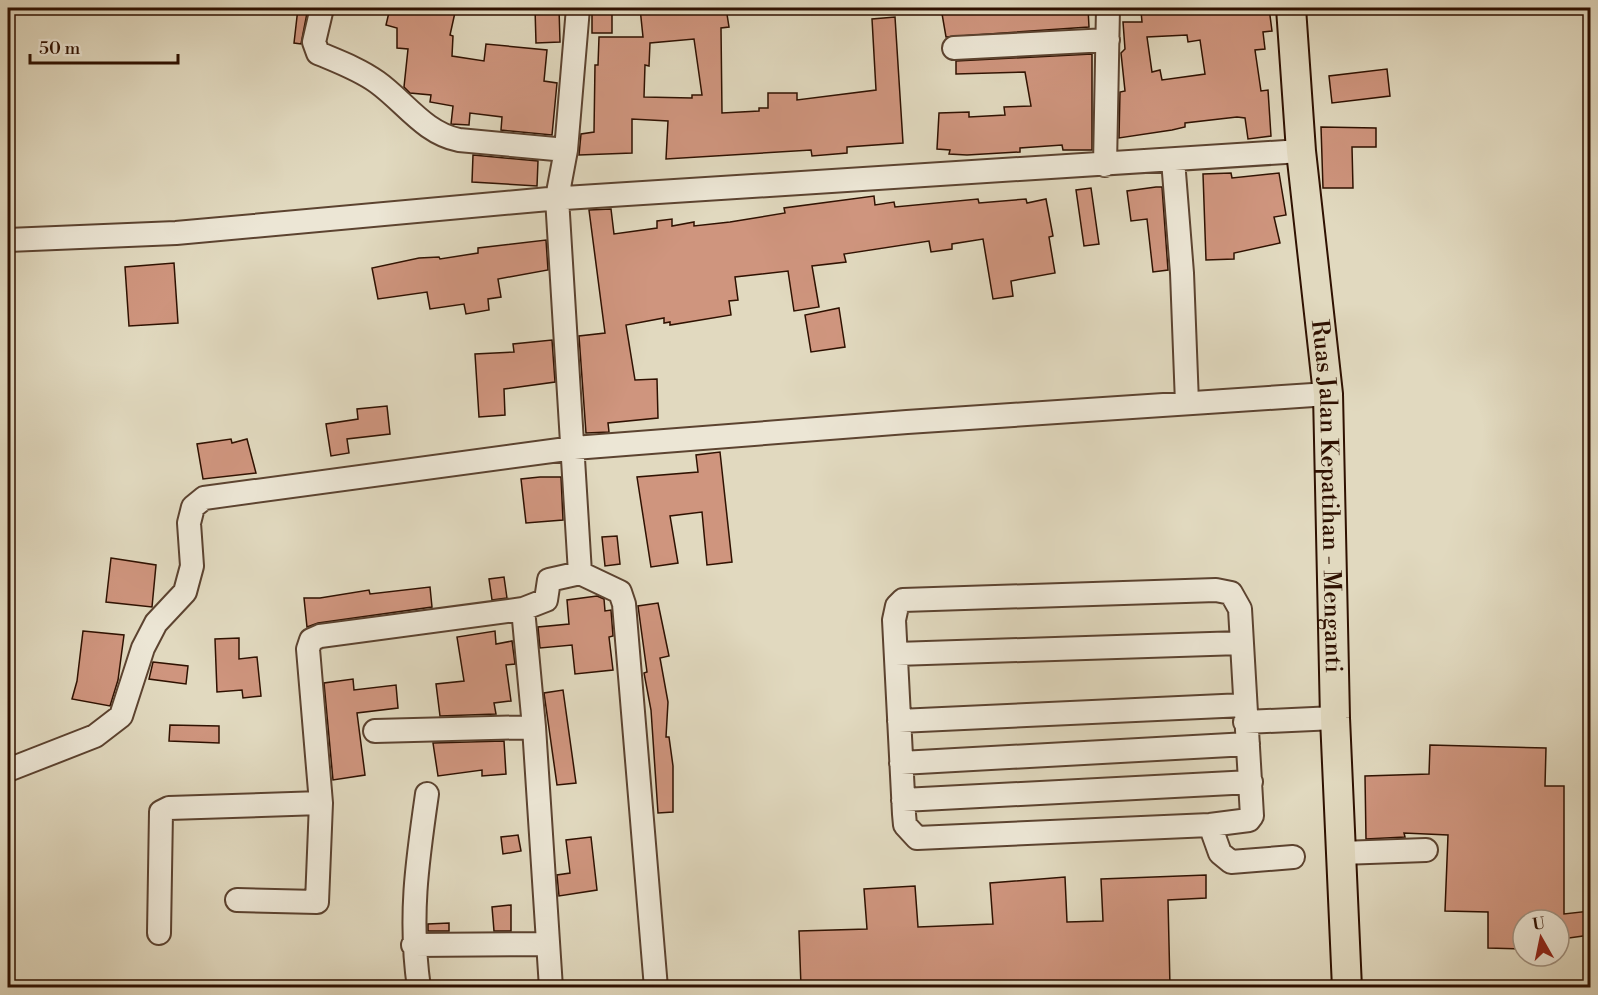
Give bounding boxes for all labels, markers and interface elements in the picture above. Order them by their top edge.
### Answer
scale bar [30,27,178,65]
text: 50 m [39,37,81,60]
street label: Ruas Jalan Kepatihan - Menganti [1304,318,1348,673]
north arrow [1511,908,1571,968]
text: U [1531,913,1547,935]

